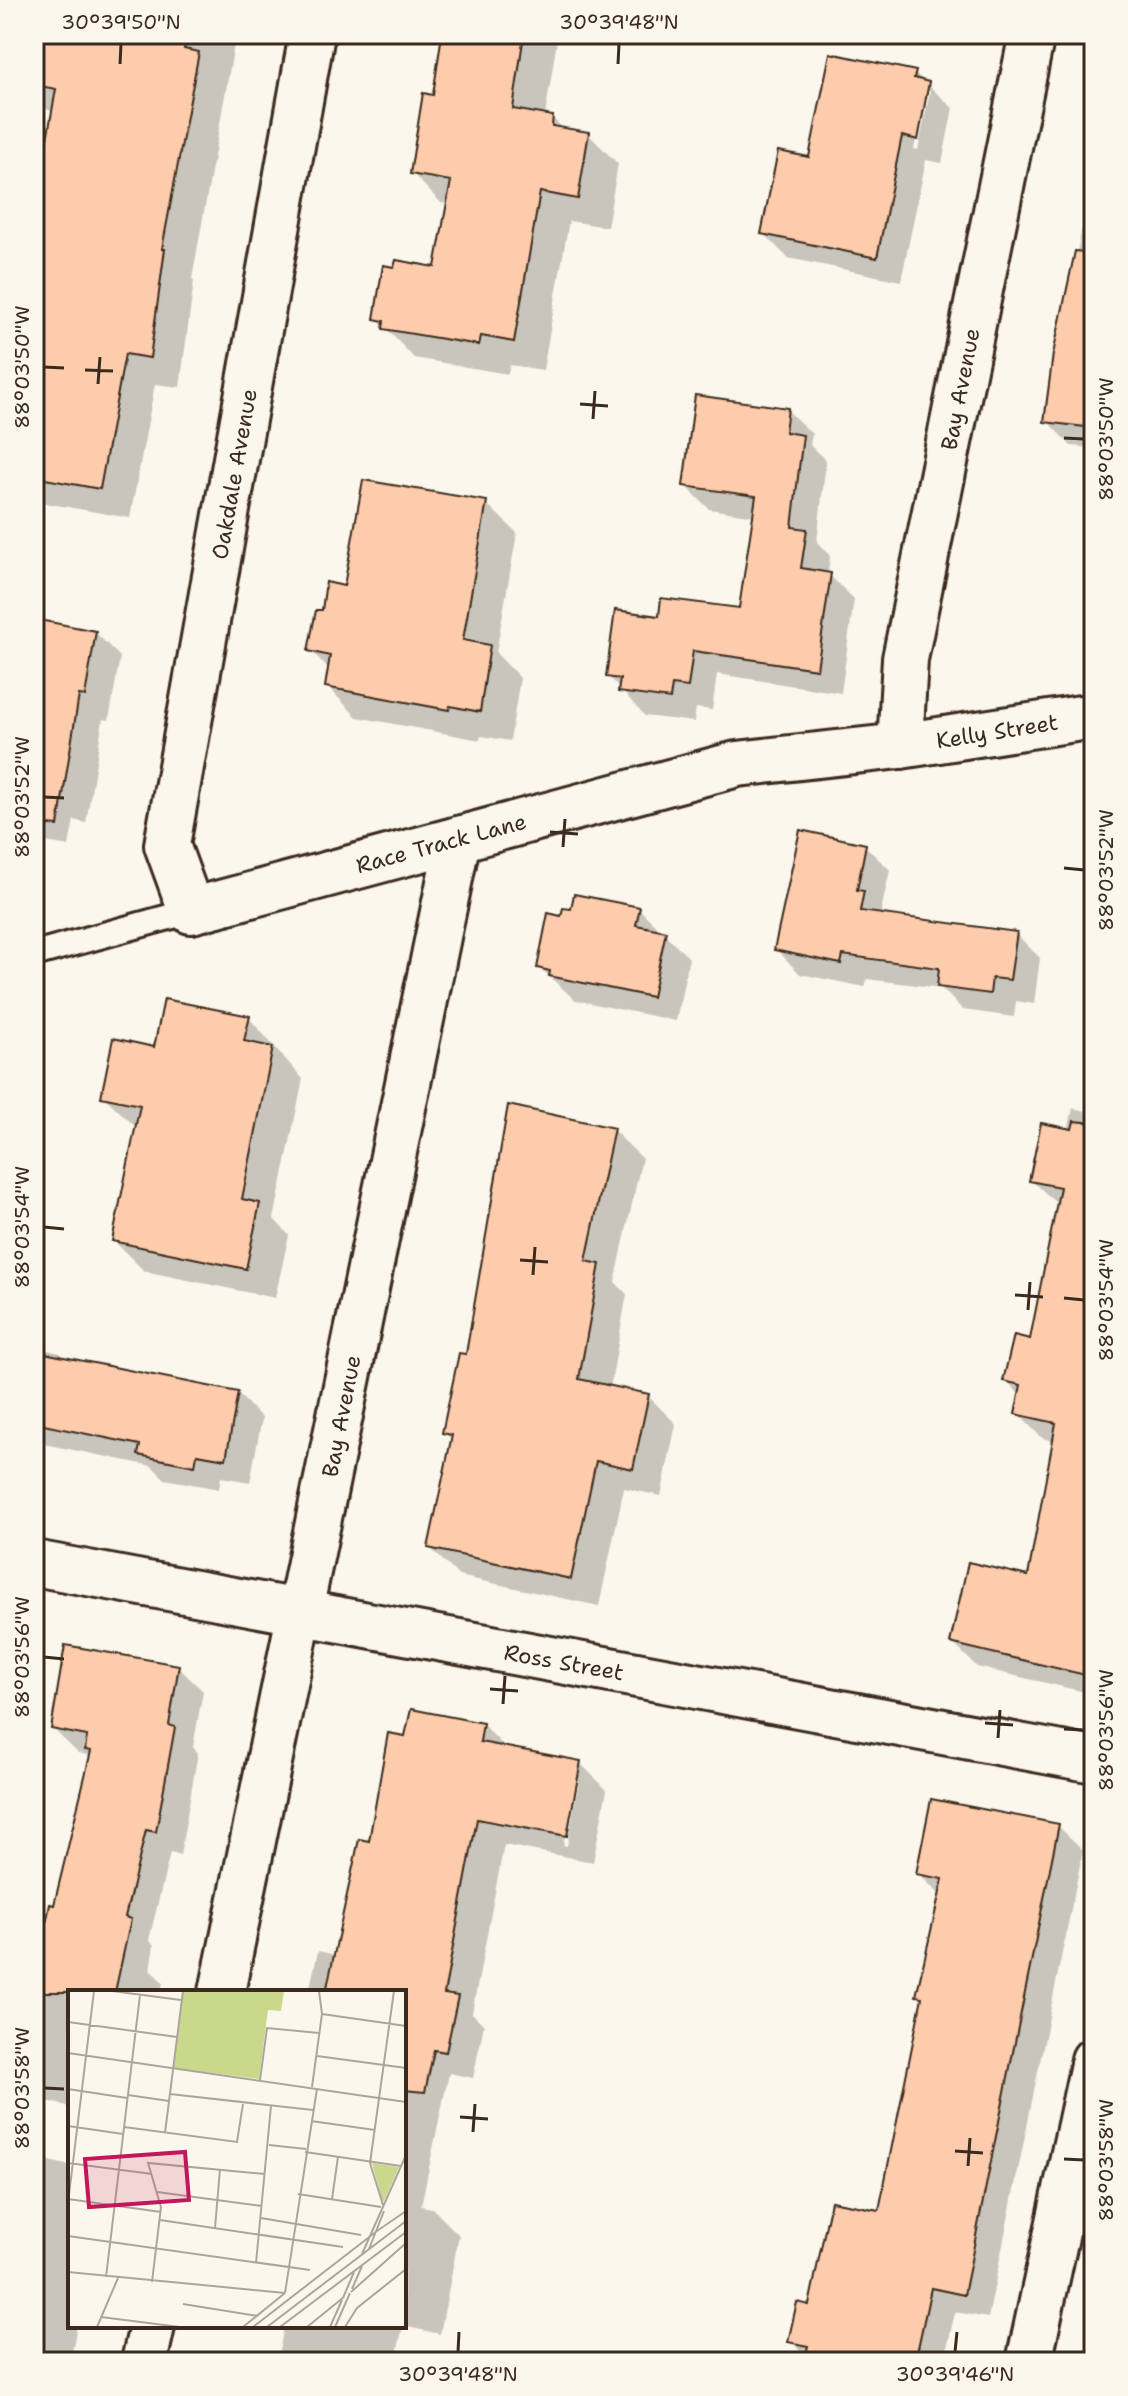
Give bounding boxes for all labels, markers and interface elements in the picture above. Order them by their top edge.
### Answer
text: 30°39'50"N [61,9,181,35]
text: 30°39'48"N [559,9,679,35]
text: 88°03'50"W [9,305,35,429]
street label: Bay Avenue [934,326,987,453]
text: 88°03'50"W [1093,377,1119,501]
street label: Oakdale Avenue [205,386,264,562]
street label: Kelly Street [934,708,1060,755]
text: 88°03'52"W [9,736,35,858]
street label: Race Track Lane [353,807,529,880]
text: 88°03'52"W [1093,809,1119,931]
text: 88°03'54"W [9,1166,35,1288]
text: 88°03'54"W [1093,1239,1119,1361]
street label: Bay Avenue [315,1353,368,1480]
text: 88°03'56"W [9,1596,35,1718]
street label: Ross Street [502,1638,626,1687]
text: 88°03'56"W [1093,1669,1119,1791]
inset map [68,1990,406,2328]
text: 88°03'58"W [9,2027,35,2149]
text: 88°03'58"W [1093,2099,1119,2221]
text: 30°39'48"N [398,2361,518,2387]
text: 30°39'46"N [896,2361,1014,2387]

